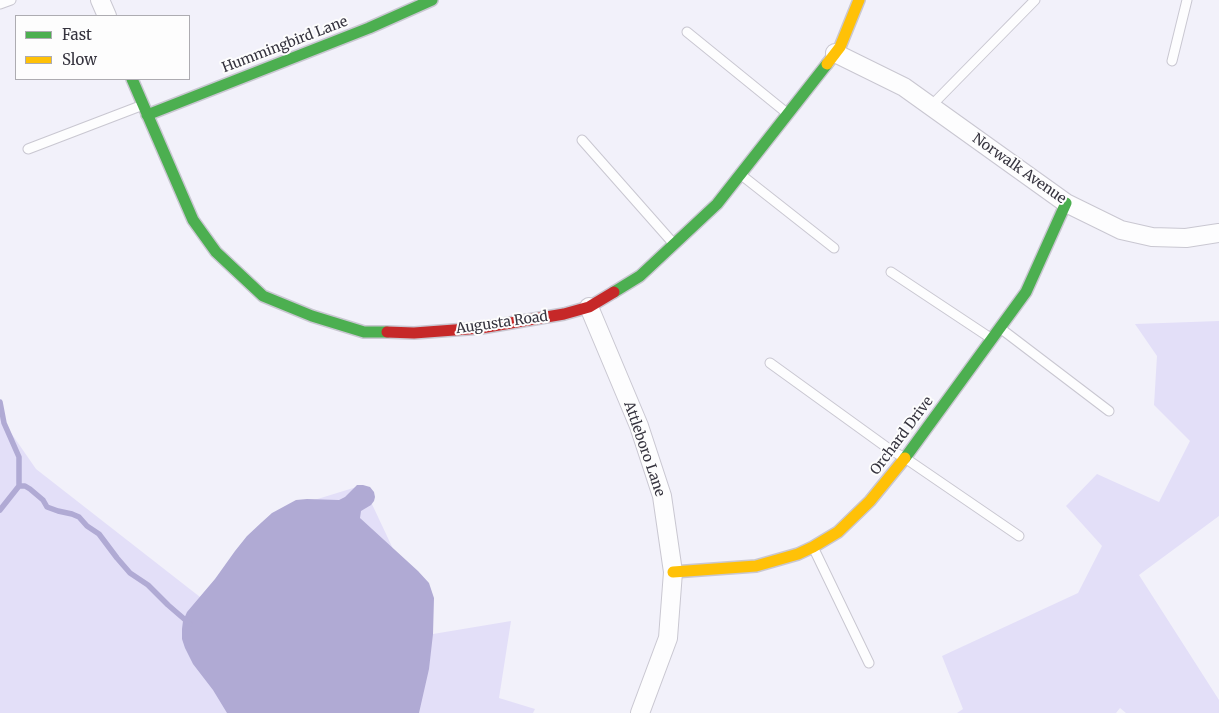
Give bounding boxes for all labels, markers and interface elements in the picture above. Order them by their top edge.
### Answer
street label: Hummingbird Lane [220,13,350,77]
legend [15,15,190,80]
text: Fast [62,25,92,44]
text: Slow [62,50,97,69]
street label: Norwalk Avenue [969,130,1069,208]
street label: Augusta Road [455,308,549,338]
street label: Orchard Drive [867,394,937,478]
street label: Attleboro Lane [620,399,668,499]

